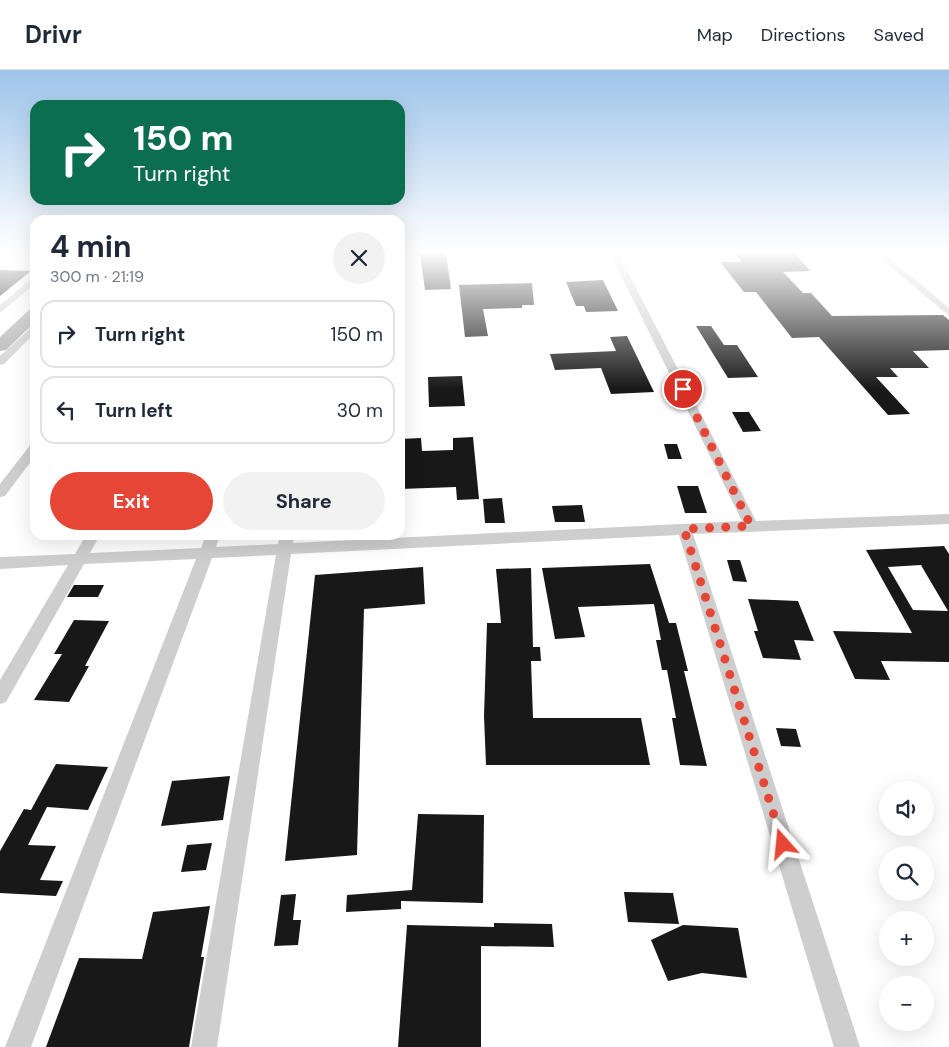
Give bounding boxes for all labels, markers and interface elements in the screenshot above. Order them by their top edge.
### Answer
text: Drivr [25,19,82,50]
text: Map [697,23,733,47]
text: Directions [761,23,846,47]
text: Saved [874,23,924,47]
text: 150 m [133,115,233,161]
icon: right [50,120,115,185]
text: Turn right [133,159,230,188]
text: 4 min [50,227,132,266]
button: close [333,232,385,284]
text: 300 m · 21:19 [50,266,144,287]
icon: right [52,320,80,348]
text: Turn right [95,322,185,347]
text: 150 m [331,322,383,347]
pin [662,368,704,410]
icon: arrive [669,375,697,403]
icon: left [52,396,80,424]
text: Turn left [95,398,173,423]
text: 30 m [337,398,383,423]
button: Exit [50,472,213,530]
button: Share [223,472,385,530]
map controls [879,781,934,1031]
button: sound [879,781,934,836]
position arrow [756,817,808,869]
button: search [879,846,934,901]
button: + [879,911,934,966]
button: − [879,976,934,1031]

